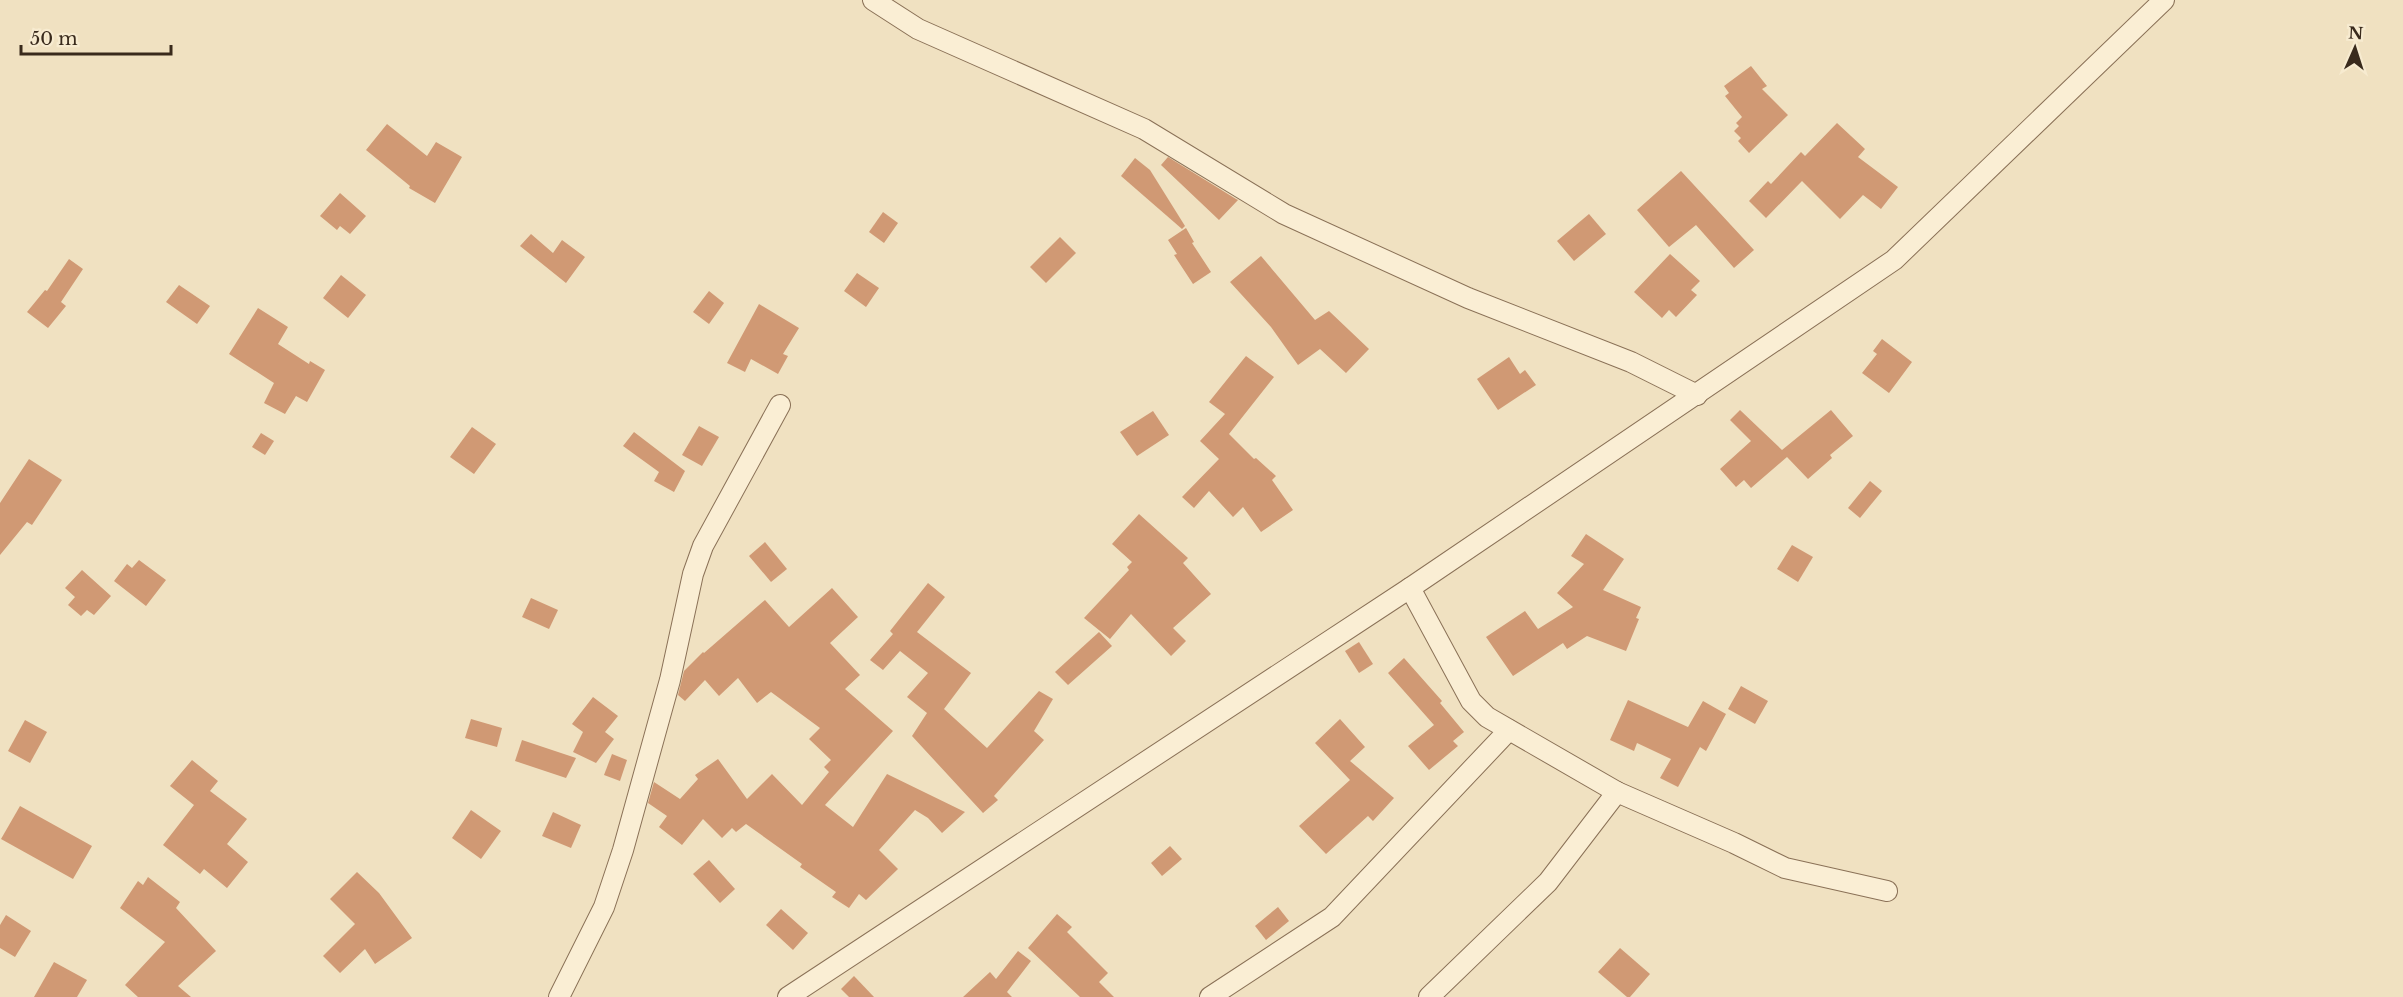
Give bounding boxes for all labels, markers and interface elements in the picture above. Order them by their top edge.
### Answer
scale bar [21,18,171,56]
north arrow [2325,18,2385,78]
text: N [2348,23,2364,43]
text: 50 m [30,28,78,50]

